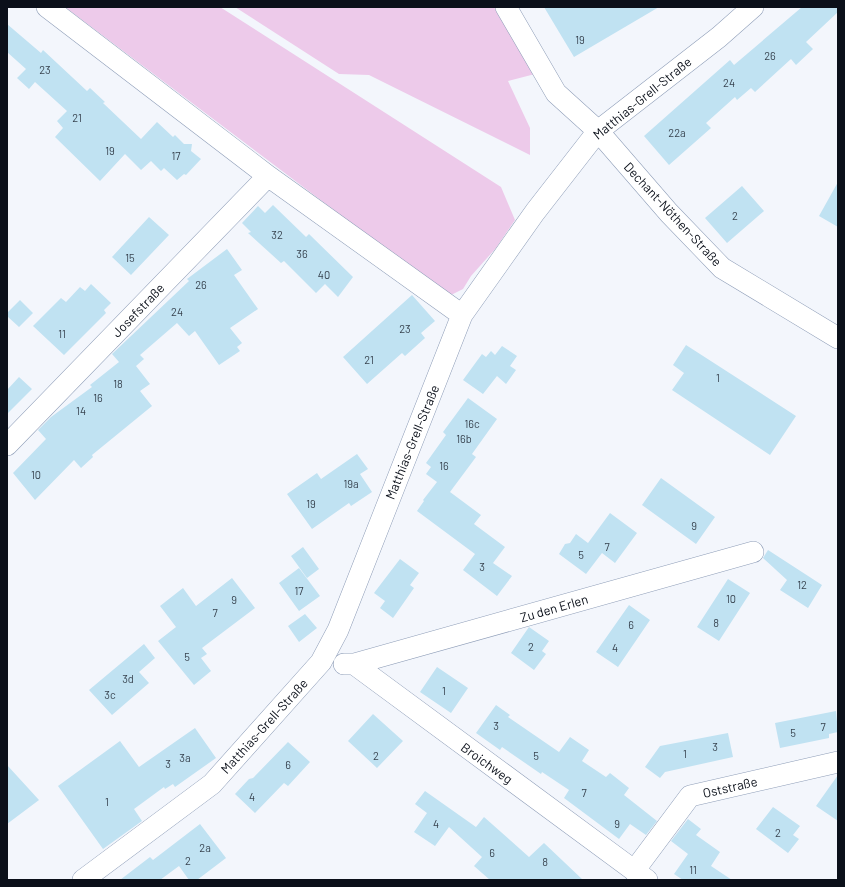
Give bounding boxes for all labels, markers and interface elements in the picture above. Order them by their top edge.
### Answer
house number: 19 [575,33,585,46]
house number: 26 [764,49,776,62]
street label: Matthias-Grell-Straße [589,53,695,143]
house number: 23 [39,63,51,76]
house number: 24 [723,76,735,89]
house number: 21 [72,111,82,124]
house number: 22a [668,126,686,139]
house number: 19 [105,144,115,157]
house number: 17 [171,149,181,162]
street label: Dechant-Nöthen-Straße [621,159,725,269]
house number: 2 [732,209,738,222]
house number: 32 [271,228,283,241]
house number: 36 [296,247,308,260]
house number: 15 [125,251,135,264]
house number: 40 [318,268,330,281]
house number: 26 [195,278,207,291]
street label: Josefstraße [108,280,168,340]
house number: 24 [171,305,183,318]
house number: 23 [399,322,411,335]
house number: 11 [58,327,66,340]
house number: 21 [364,353,374,366]
house number: 1 [716,371,720,384]
house number: 18 [113,377,123,390]
street label: Matthias-Grell-Straße [382,382,442,502]
house number: 16 [93,391,103,404]
house number: 14 [76,404,86,417]
house number: 16c [464,417,480,430]
house number: 16b [456,432,472,445]
house number: 16 [439,459,449,472]
house number: 10 [31,468,41,481]
house number: 19a [343,477,359,490]
house number: 19 [306,497,316,510]
house number: 9 [691,519,697,532]
house number: 7 [604,540,610,553]
house number: 5 [578,548,584,561]
house number: 3 [479,560,485,573]
house number: 12 [797,578,807,591]
house number: 17 [294,584,304,597]
street label: Zu den Erlen [518,591,590,625]
house number: 10 [726,592,736,605]
house number: 9 [231,593,237,606]
house number: 7 [212,606,218,619]
house number: 8 [713,616,719,629]
house number: 6 [628,618,634,631]
house number: 2 [528,640,534,653]
house number: 4 [612,641,618,654]
house number: 5 [184,650,190,663]
house number: 3d [122,672,134,685]
street label: Matthias-Grell-Straße [217,675,311,777]
house number: 1 [442,684,446,697]
house number: 3c [104,688,116,701]
house number: 3 [493,719,499,732]
house number: 7 [820,720,826,733]
house number: 5 [790,726,796,739]
street label: Broichweg [458,739,516,787]
house number: 3 [712,740,718,753]
house number: 1 [683,747,687,760]
house number: 2 [373,749,379,762]
house number: 5 [533,749,539,762]
house number: 3a [179,751,191,764]
house number: 3 [165,757,171,770]
house number: 6 [285,758,291,771]
street label: Oststraße [701,773,759,801]
house number: 7 [581,786,587,799]
house number: 4 [249,790,255,803]
house number: 1 [105,795,109,808]
house number: 4 [433,817,439,830]
house number: 9 [614,817,620,830]
house number: 2 [775,826,781,839]
house number: 2a [199,841,211,854]
house number: 6 [489,846,495,859]
house number: 2 [185,854,191,867]
house number: 8 [542,855,548,868]
house number: 11 [689,863,697,876]

